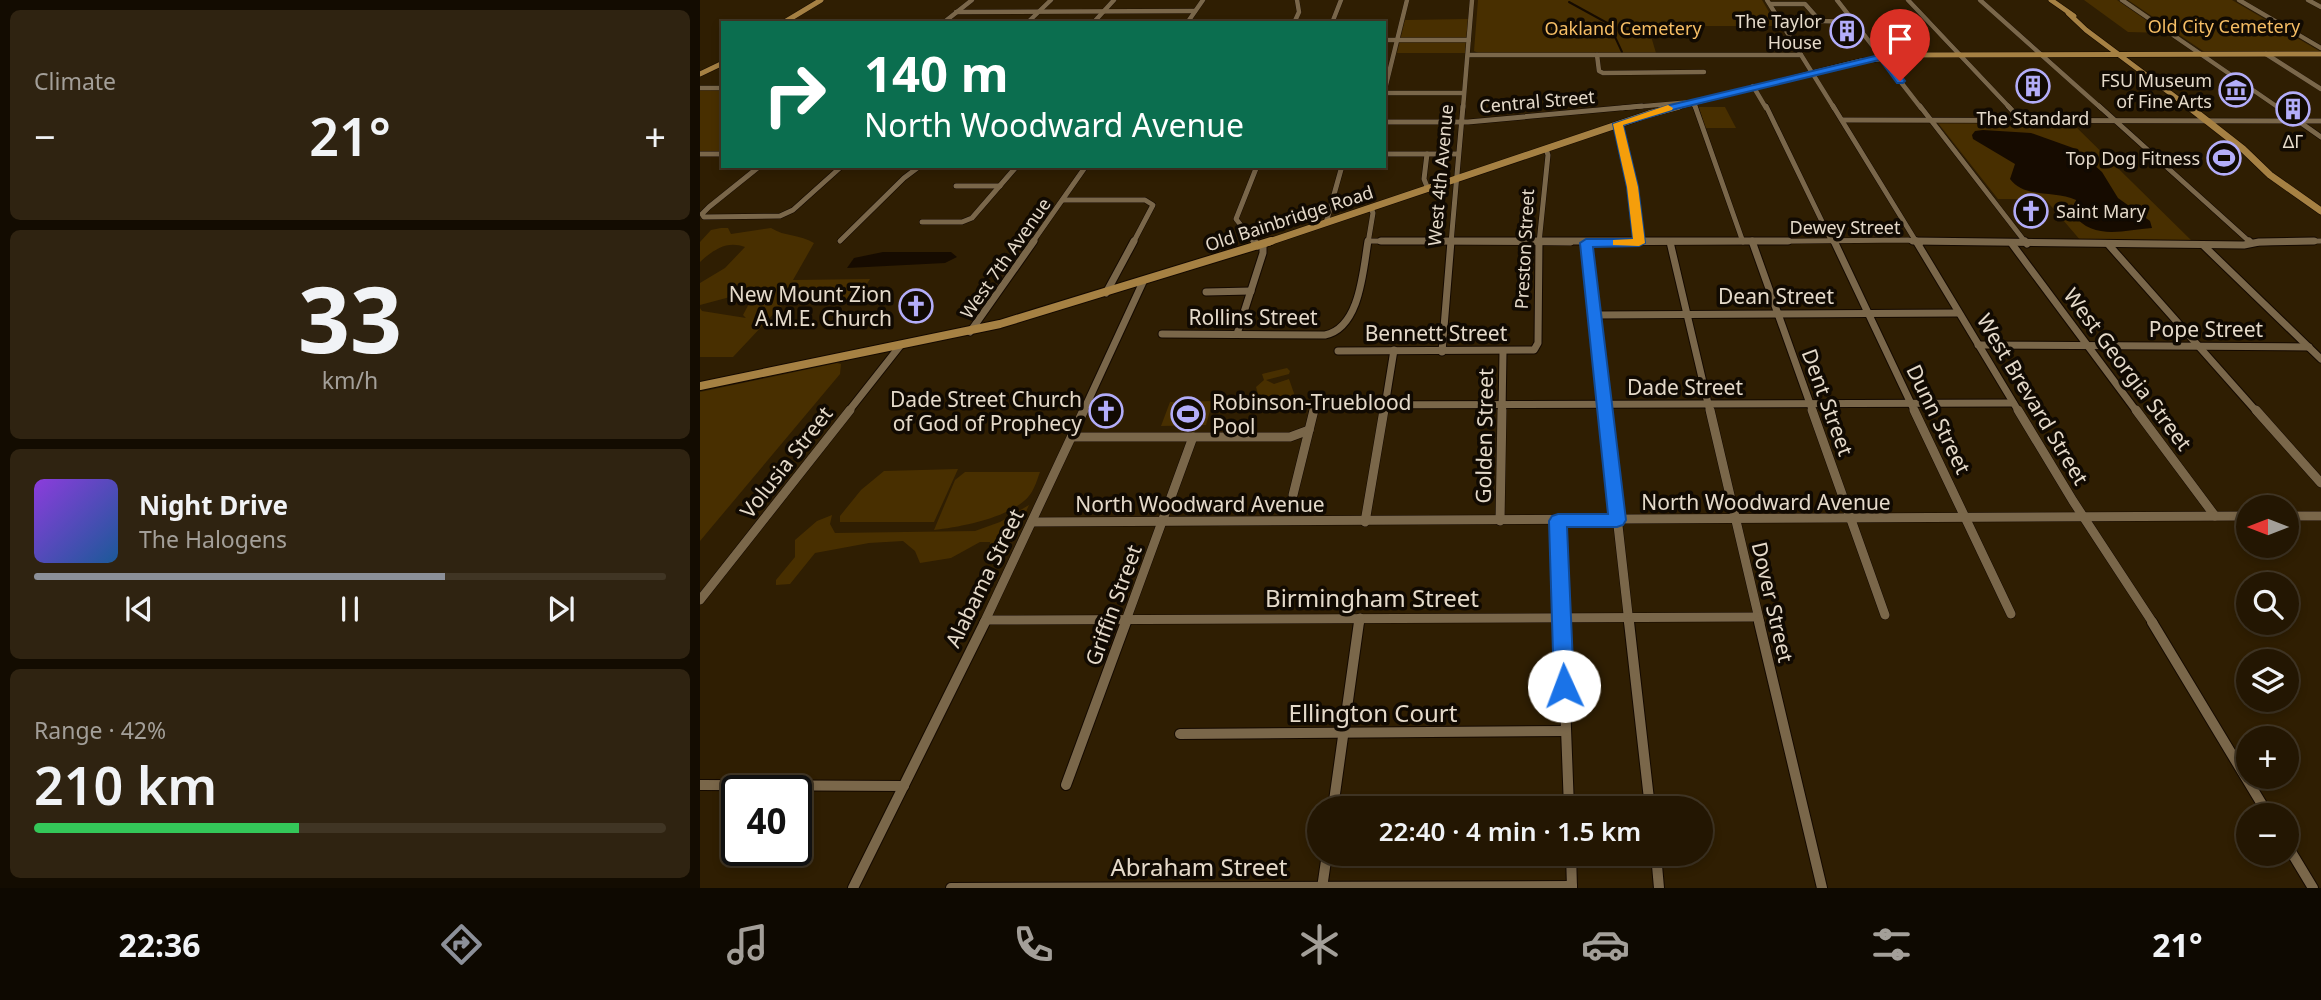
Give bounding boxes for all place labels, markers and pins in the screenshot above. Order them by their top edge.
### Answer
place label: The Taylor House [1735,9,1823,54]
pin [1870,9,1930,81]
building icon: The Taylor House [1828,12,1866,50]
building icon: The Standard [2014,67,2052,105]
place label: FSU Museum of Fine Arts [2101,68,2212,113]
museum icon: FSU Museum of Fine Arts [2217,71,2255,109]
building icon: ΔΓ [2274,90,2312,128]
place label: The Standard [1977,106,2089,130]
place label: ΔΓ [2283,129,2303,153]
sports icon: Top Dog Fitness [2205,139,2243,177]
place label: Top Dog Fitness [2066,146,2200,170]
church icon: Saint Mary [2012,192,2050,230]
place label: Saint Mary [2056,199,2147,223]
place label: New Mount Zion A.M.E. Church [729,280,892,332]
church icon: New Mount Zion A.M.E. Church [897,287,935,325]
place label: Dade Street Church of God of Prophecy [890,385,1082,437]
place label: Robinson-Trueblood Pool [1212,388,1412,440]
church icon: Dade Street Church of God of Prophecy [1087,392,1125,430]
sports icon: Robinson-Trueblood Pool [1169,395,1207,433]

